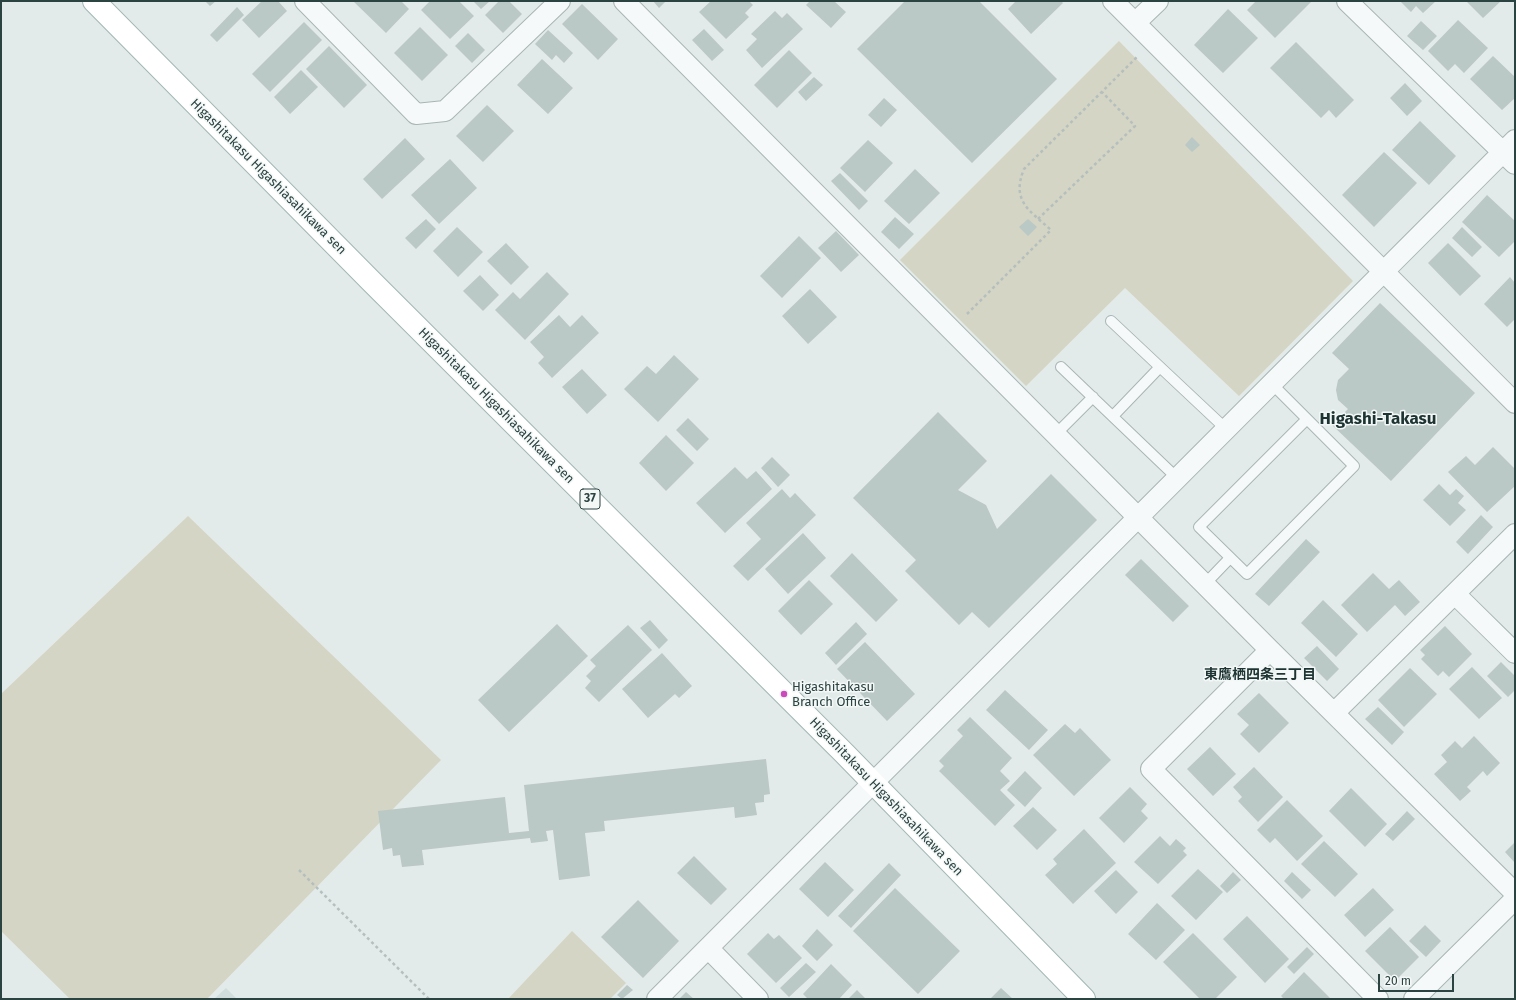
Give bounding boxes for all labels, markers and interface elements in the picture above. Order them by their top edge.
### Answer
street label: Higashitakasu Higashiasahikawa sen [187,96,349,258]
street label: Higashitakasu Higashiasahikawa sen [415,325,577,487]
district label: Higashi-Takasu [1320,409,1436,429]
road number: 37 [580,489,600,509]
district label: 東鷹栖四条三丁目 [1204,667,1316,683]
place label: Higashitakasu Branch Office [792,679,874,710]
marker: Higashitakasu Branch Office [779,689,789,699]
street label: Higashitakasu Higashiasahikawa sen [806,715,966,879]
scale bar [1380,966,1456,992]
text: 20 m [1385,974,1411,988]

